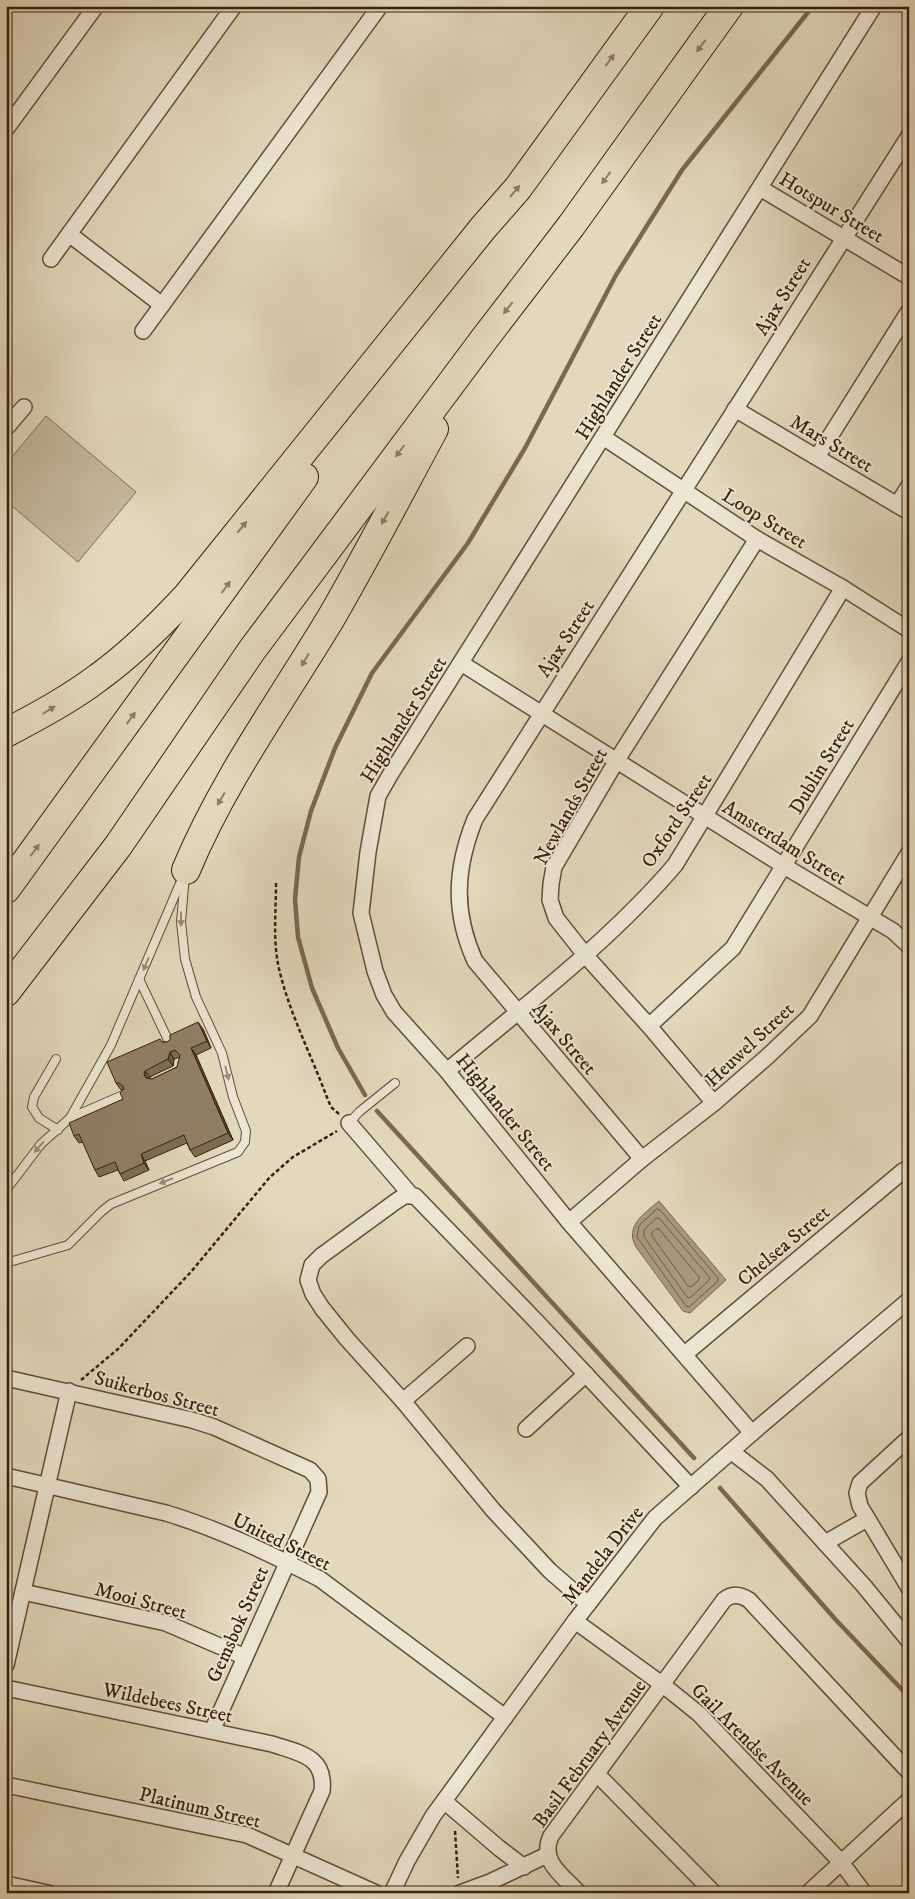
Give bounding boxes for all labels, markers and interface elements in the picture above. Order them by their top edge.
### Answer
one-way arrow [695,39,706,52]
one-way arrow [605,54,616,67]
street label: Hotspur Street [774,167,888,249]
one-way arrow [601,171,611,185]
one-way arrow [509,185,520,198]
street label: Ajax Street [749,253,817,341]
one-way arrow [503,301,513,314]
street label: Highlander Street [570,309,668,445]
street label: Mars Street [785,410,877,479]
one-way arrow [395,445,405,458]
street label: Loop Street [717,483,811,555]
one-way arrow [381,511,389,526]
one-way arrow [237,521,248,534]
one-way arrow [221,580,231,594]
street label: Ajax Street [532,595,601,682]
street label: Highlander Street [355,652,453,788]
one-way arrow [300,653,310,666]
one-way arrow [43,705,56,715]
one-way arrow [125,712,136,725]
street label: Dublin Street [784,714,861,819]
street label: Newlands Street [529,744,614,870]
street label: Oxford Street [636,769,718,873]
one-way arrow [217,791,225,806]
street label: Amsterdam Street [718,795,851,891]
one-way arrow [30,843,40,857]
one-way arrow [177,911,185,927]
one-way arrow [142,956,150,971]
street label: Ajax Street [526,997,602,1081]
street label: Heuwel Street [700,997,800,1093]
street label: Highlander Street [450,1049,560,1177]
one-way arrow [223,1066,231,1081]
one-way arrow [34,1141,45,1154]
one-way arrow [158,1178,173,1186]
street label: Chelsea Street [733,1200,835,1292]
street label: Suikerbos Street [91,1366,222,1423]
street label: Mandela Drive [557,1501,650,1610]
street label: United Street [228,1508,335,1577]
street label: Gemsbok Street [202,1563,275,1687]
street label: Mooi Street [92,1577,189,1626]
street label: Basil February Avenue [528,1675,652,1833]
street label: Wildebees Street [100,1677,235,1729]
street label: Gail Arendse Avenue [685,1678,819,1812]
street label: Platinum Street [136,1782,263,1835]

